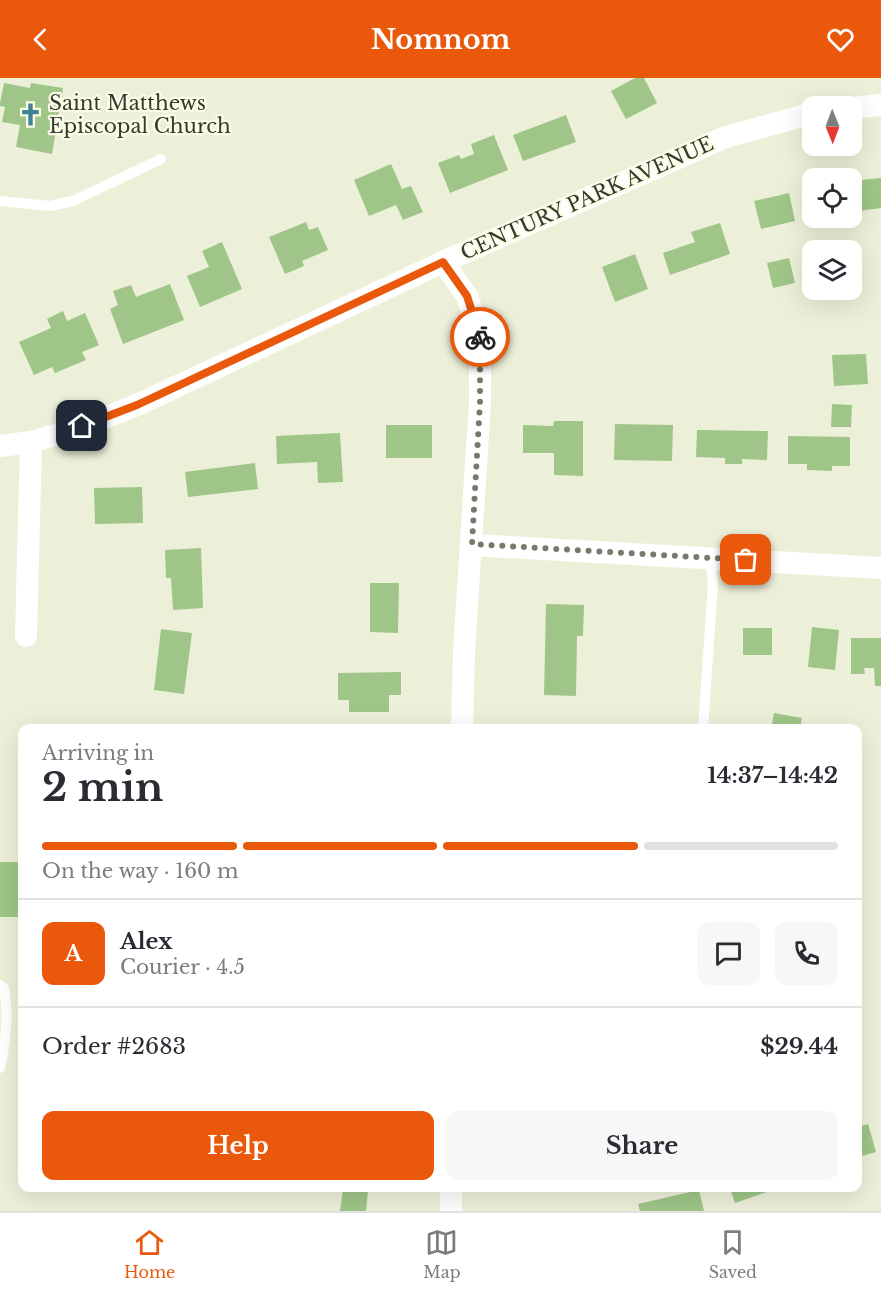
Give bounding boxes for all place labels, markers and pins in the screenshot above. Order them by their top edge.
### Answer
place label: Saint Matthews Episcopal Church [49,91,231,138]
church icon: Saint Matthews Episcopal Church [18,101,44,127]
pin [56,400,107,451]
pin [720,534,771,585]

